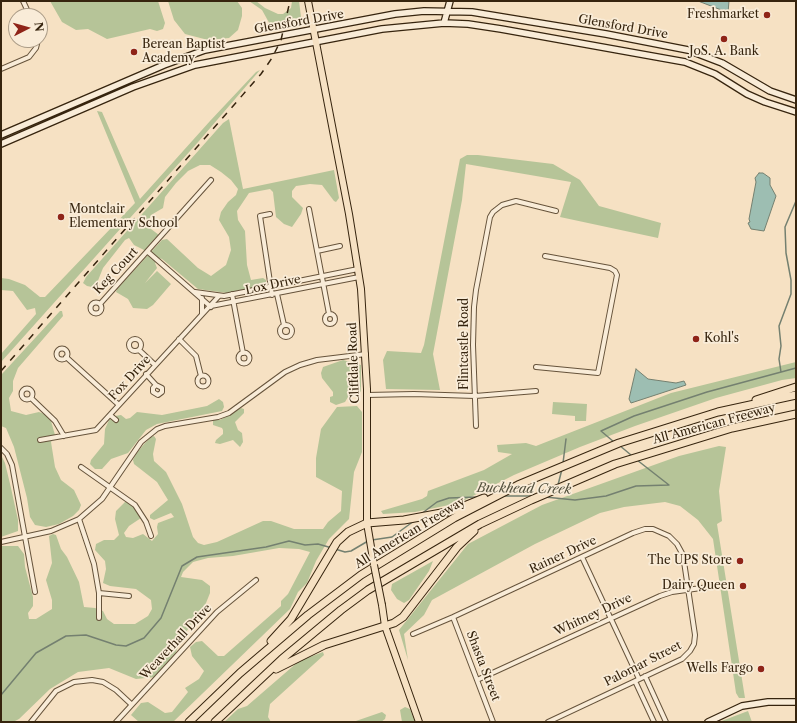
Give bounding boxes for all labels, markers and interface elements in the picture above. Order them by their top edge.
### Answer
street label: Glensford Drive [253,7,345,37]
north arrow [8,8,48,48]
place label: Freshmarket [687,8,759,22]
marker: Freshmarket [762,10,772,20]
street label: Glensford Drive [577,12,669,42]
text: N [31,21,46,32]
marker: JoS. A. Bank [719,34,729,44]
place label: Berean Baptist Academy [142,38,225,66]
place label: JoS. A. Bank [689,45,759,59]
marker: Berean Baptist Academy [129,47,139,57]
place label: Montclair Elementary School [69,203,178,231]
marker: Montclair Elementary School [56,212,66,222]
street label: Keg Court [91,245,141,297]
street label: Lox Drive [244,272,302,298]
street label: Flintcastle Road [458,298,472,390]
street label: Cliffdale Road [345,322,363,404]
place label: Kohl's [704,332,739,346]
marker: Kohl's [691,334,701,344]
street label: Fox Drive [106,352,154,404]
street label: All American Freeway [651,401,777,447]
water label: Buckhead Creek [477,480,571,498]
street label: All American Freeway [352,494,468,572]
street label: Rainer Drive [527,533,599,577]
place label: The UPS Store [648,554,732,568]
marker: The UPS Store [735,556,745,566]
place label: Dairy Queen [662,579,735,593]
marker: Dairy Queen [738,581,748,591]
street label: Whitney Drive [552,591,634,639]
street label: Weaverhall Drive [137,601,215,683]
street label: Shasta Street [463,629,503,703]
street label: Palomar Street [602,638,684,690]
place label: Wells Fargo [686,662,753,676]
marker: Wells Fargo [756,664,766,674]

